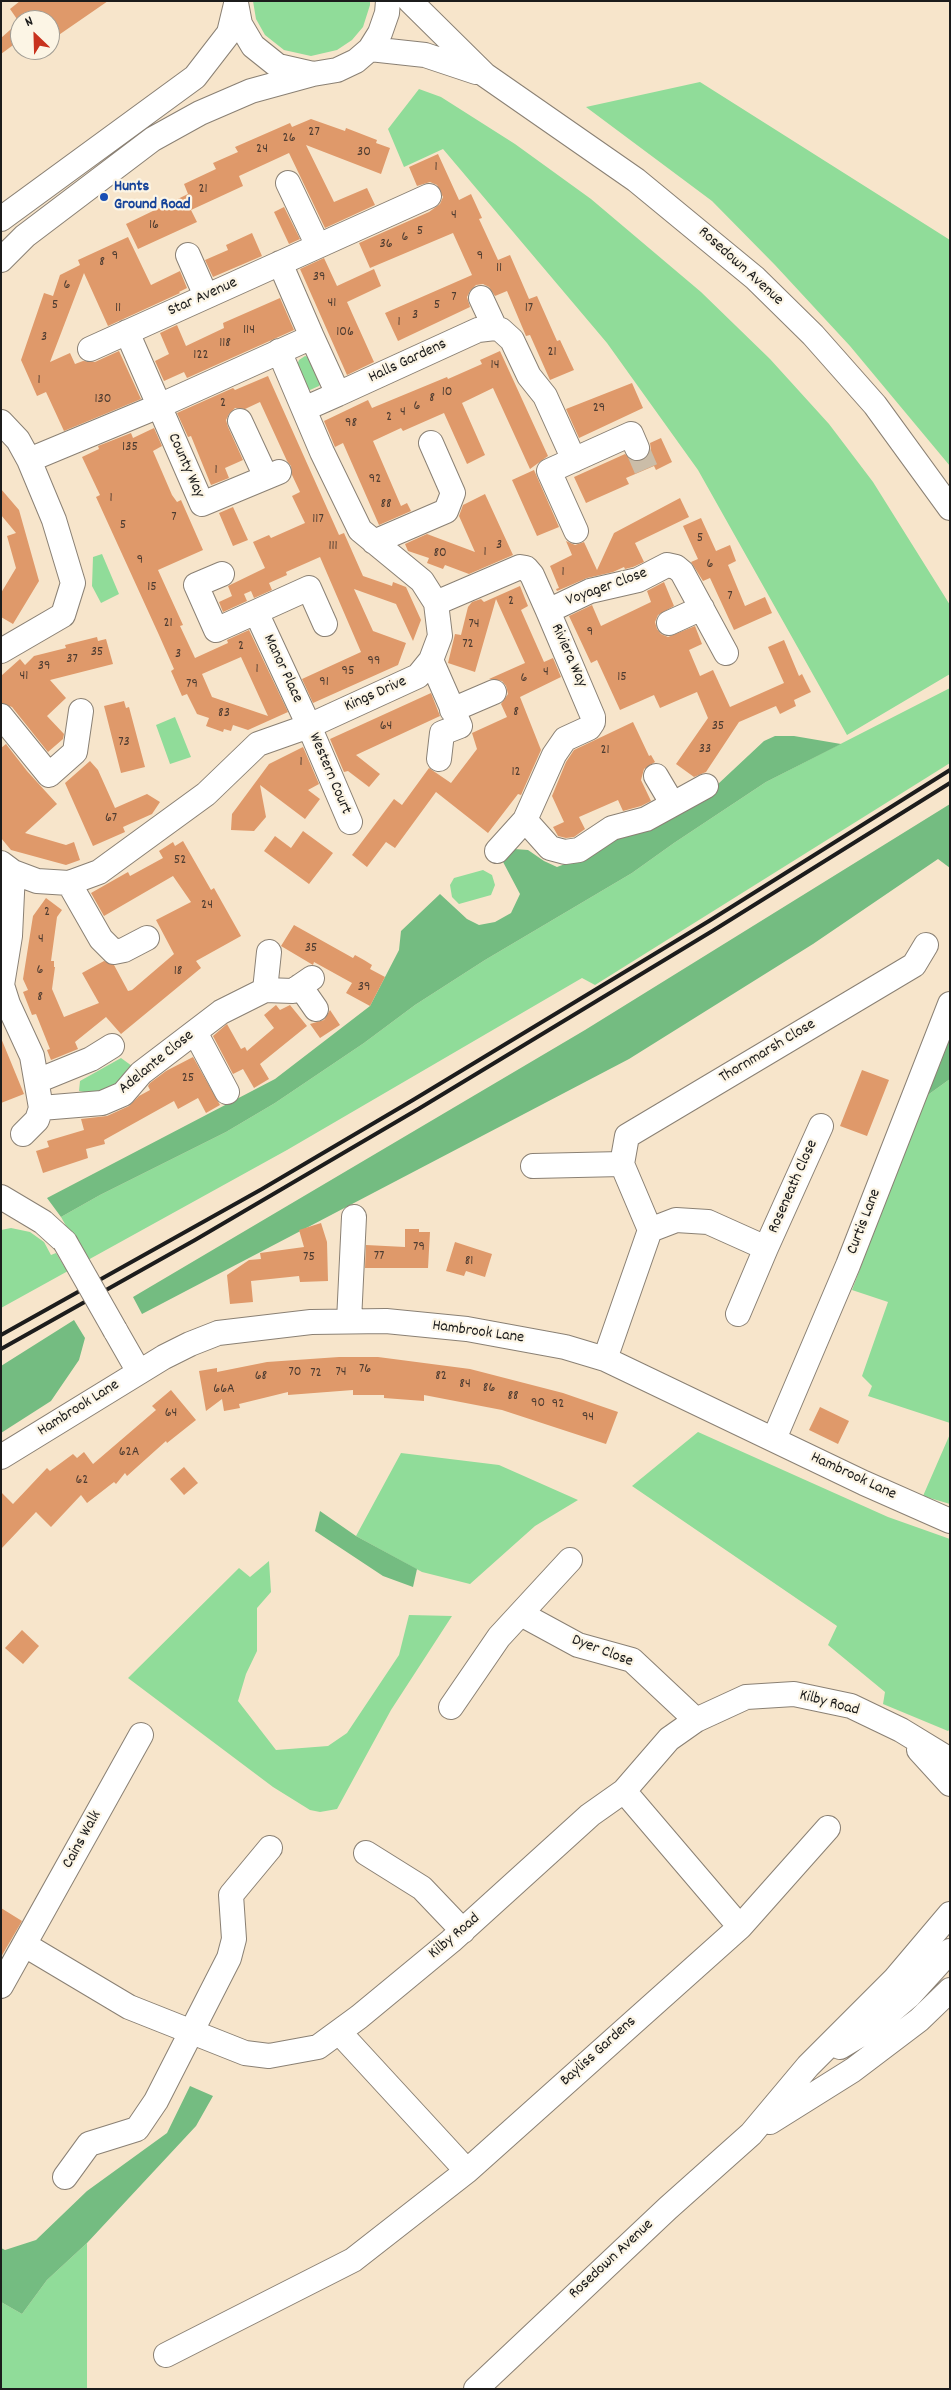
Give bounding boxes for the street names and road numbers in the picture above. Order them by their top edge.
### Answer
street label: Rosedown Avenue [693,224,787,310]
street label: Star Avenue [165,274,241,322]
street label: Halls Gardens [366,336,450,388]
street label: County Way [162,431,208,501]
street label: Voyager Close [564,564,650,612]
street label: Riviera Way [545,621,591,691]
street label: Manor Place [258,632,306,706]
street label: Kings Drive [342,673,410,717]
street label: Western Court [303,730,355,818]
street label: Thornmarsh Close [716,1016,820,1088]
street label: Adelante Close [116,1027,198,1099]
street label: Roseneath Close [765,1137,823,1237]
street label: Curtis Lane [844,1187,886,1257]
street label: Hambrook Lane [431,1317,525,1349]
street label: Hambrook Lane [35,1376,123,1442]
street label: Hambrook Lane [807,1449,899,1505]
street label: Dyer Close [569,1632,635,1672]
street label: Kilby Road [797,1687,861,1721]
street label: Cains Walk [59,1808,107,1872]
street label: Kilby Road [425,1910,485,1964]
street label: Bayliss Gardens [557,2013,641,2091]
street label: Rosedown Avenue [566,2216,658,2304]

